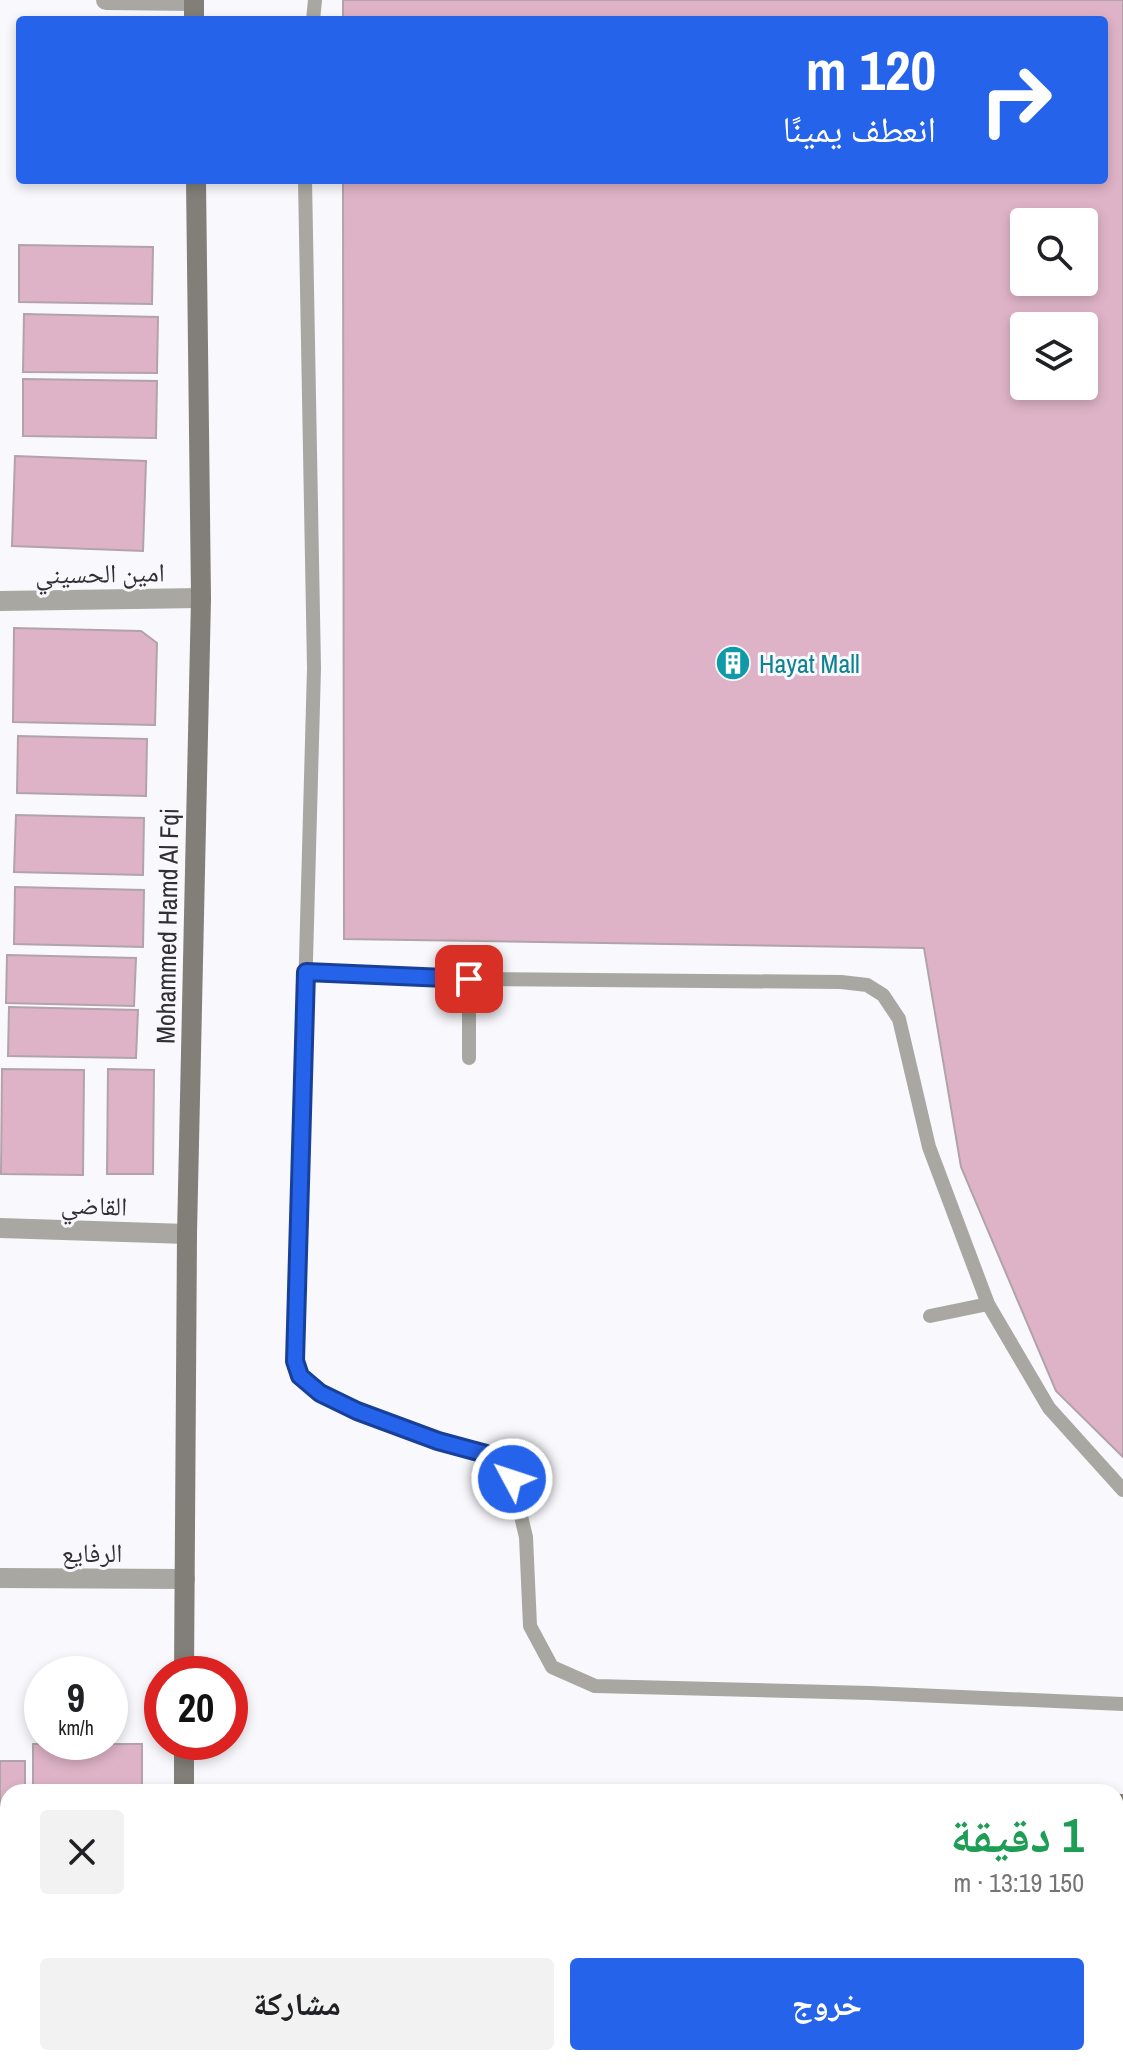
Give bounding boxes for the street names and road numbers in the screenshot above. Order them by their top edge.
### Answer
street label: امين الحسيني [35,554,165,595]
street label: Mohammed Hamd Al Fqi [147,808,187,1044]
street label: القاضي [60,1186,128,1227]
street label: الرفايع [61,1535,123,1570]

